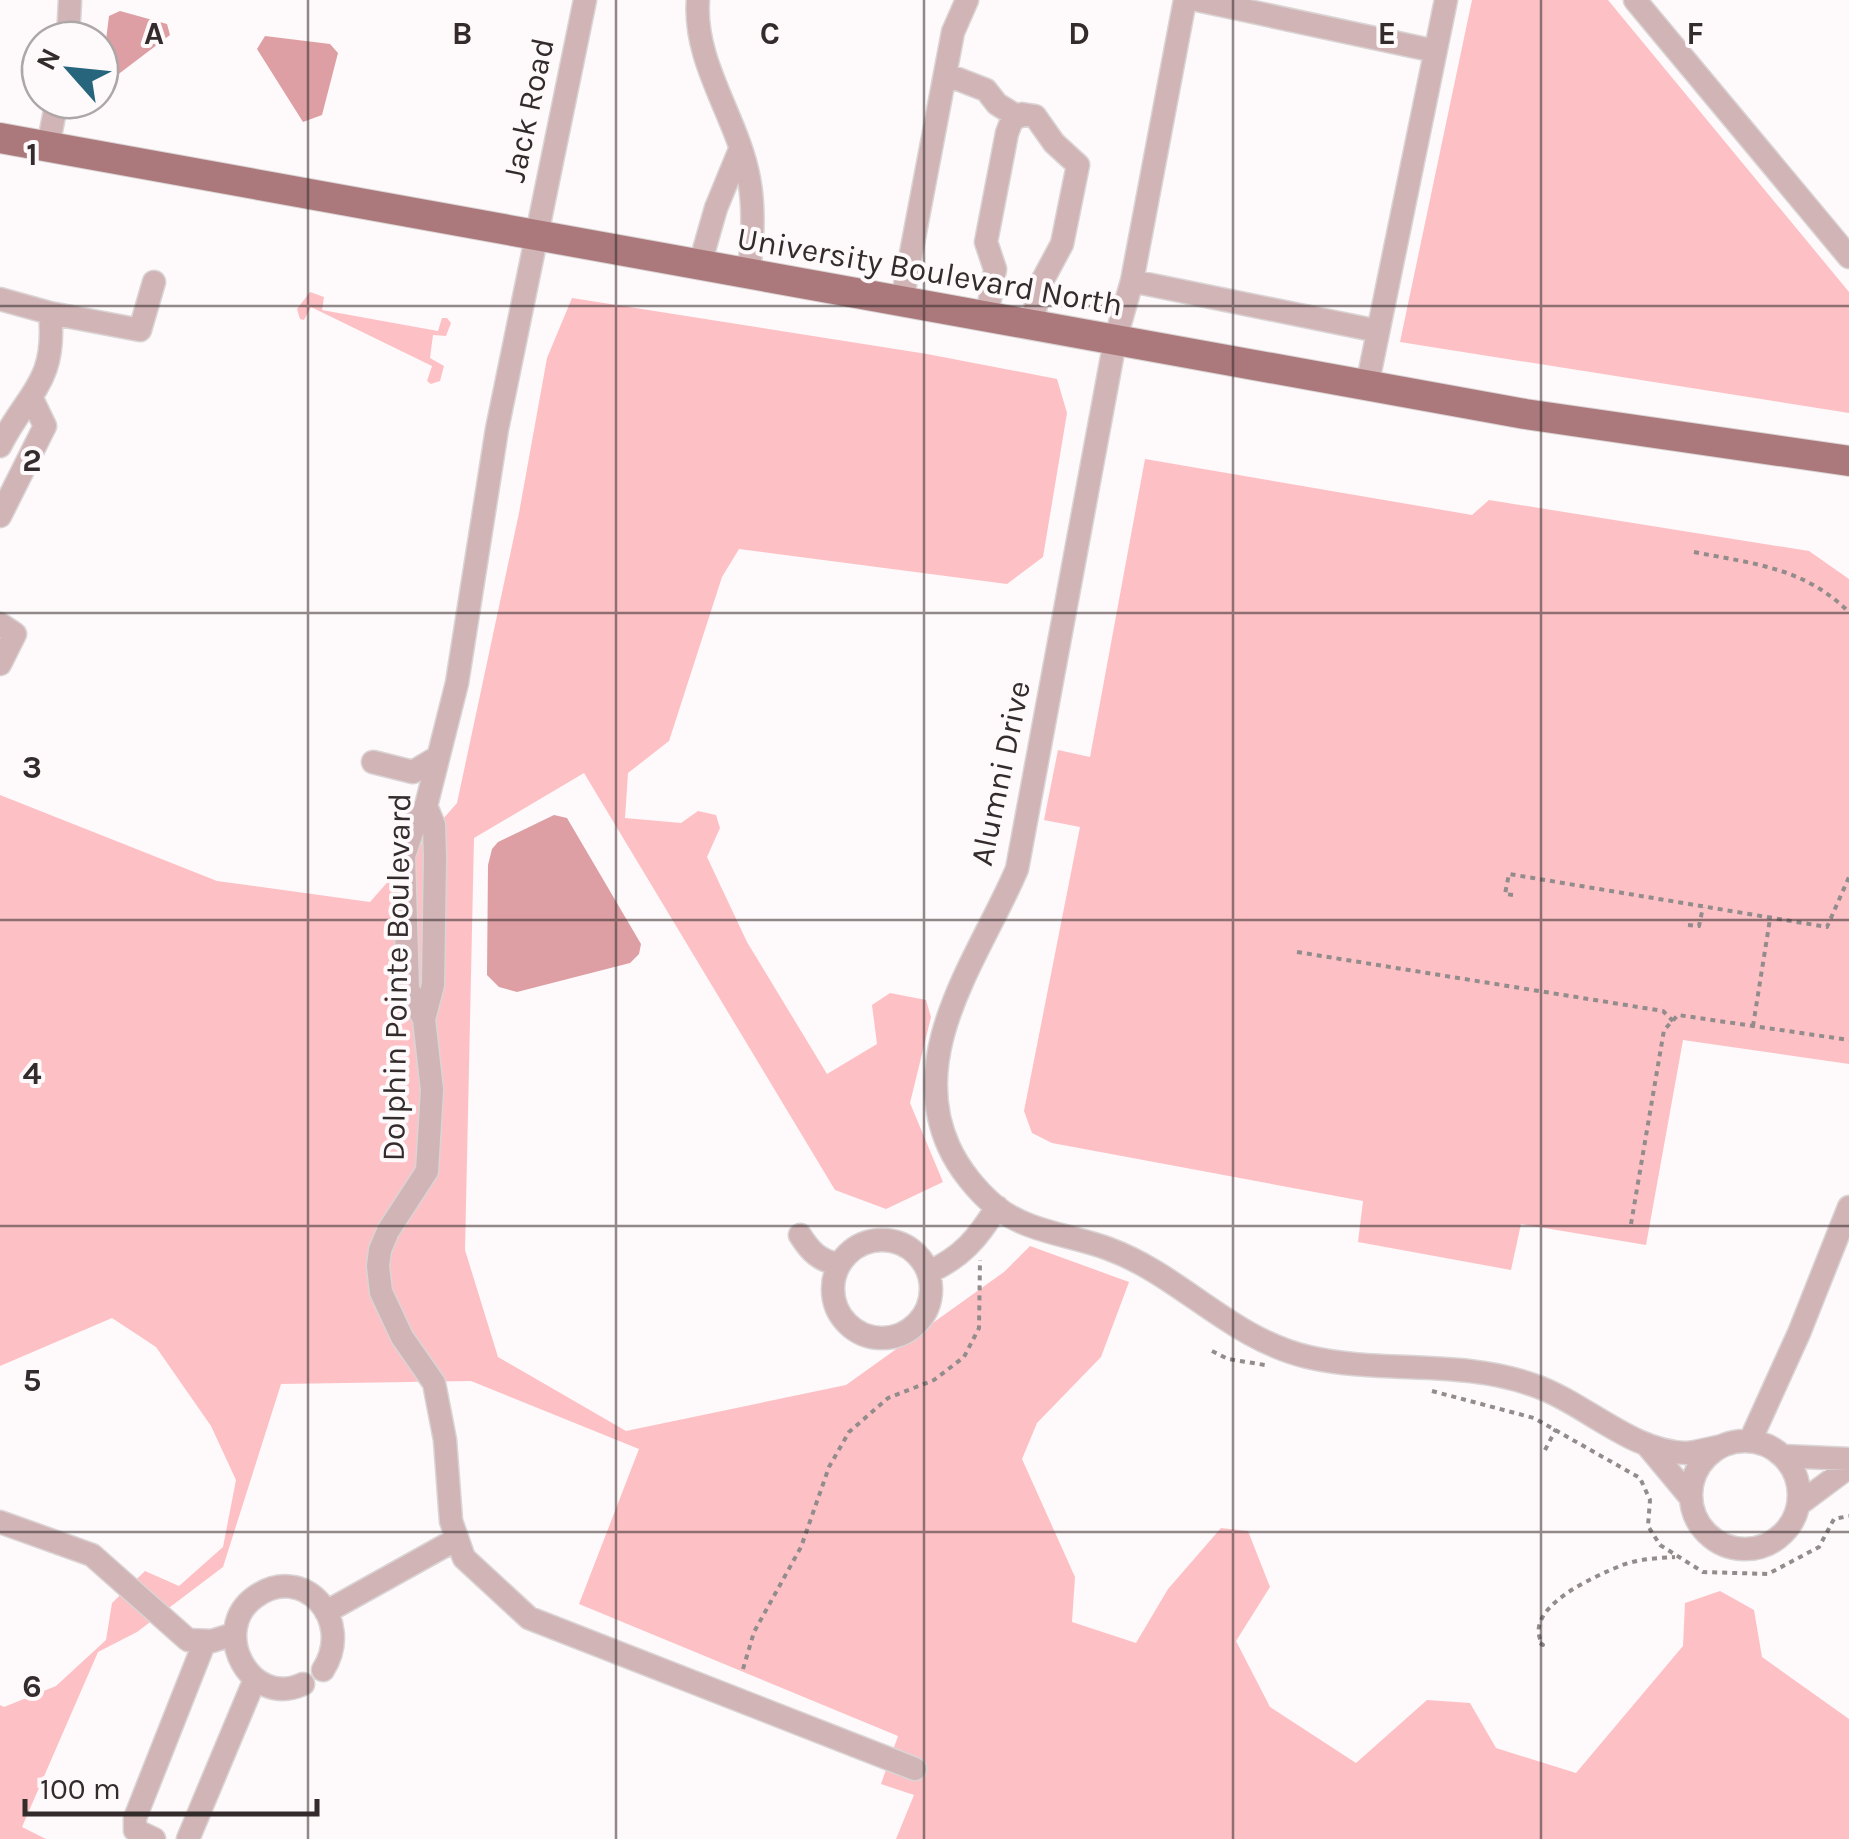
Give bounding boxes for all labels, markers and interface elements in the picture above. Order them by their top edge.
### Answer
text: A [144,15,164,52]
text: B [452,15,472,52]
text: C [760,15,780,52]
text: D [1068,15,1090,52]
text: E [1378,15,1396,52]
text: F [1686,15,1704,52]
north arrow [20,20,120,120]
street label: Jack Road [495,35,562,186]
text: N [29,42,67,75]
text: 1 [26,136,38,173]
street label: University Boulevard North [734,219,1126,324]
text: 2 [22,442,42,479]
street label: Alumni Drive [963,677,1038,869]
text: 3 [22,749,42,786]
street label: Dolphin Pointe Boulevard [375,792,418,1162]
text: 4 [22,1055,42,1092]
text: 5 [23,1362,41,1399]
text: 6 [22,1668,42,1705]
scale bar [25,1754,318,1816]
text: 100 m [40,1771,121,1807]

